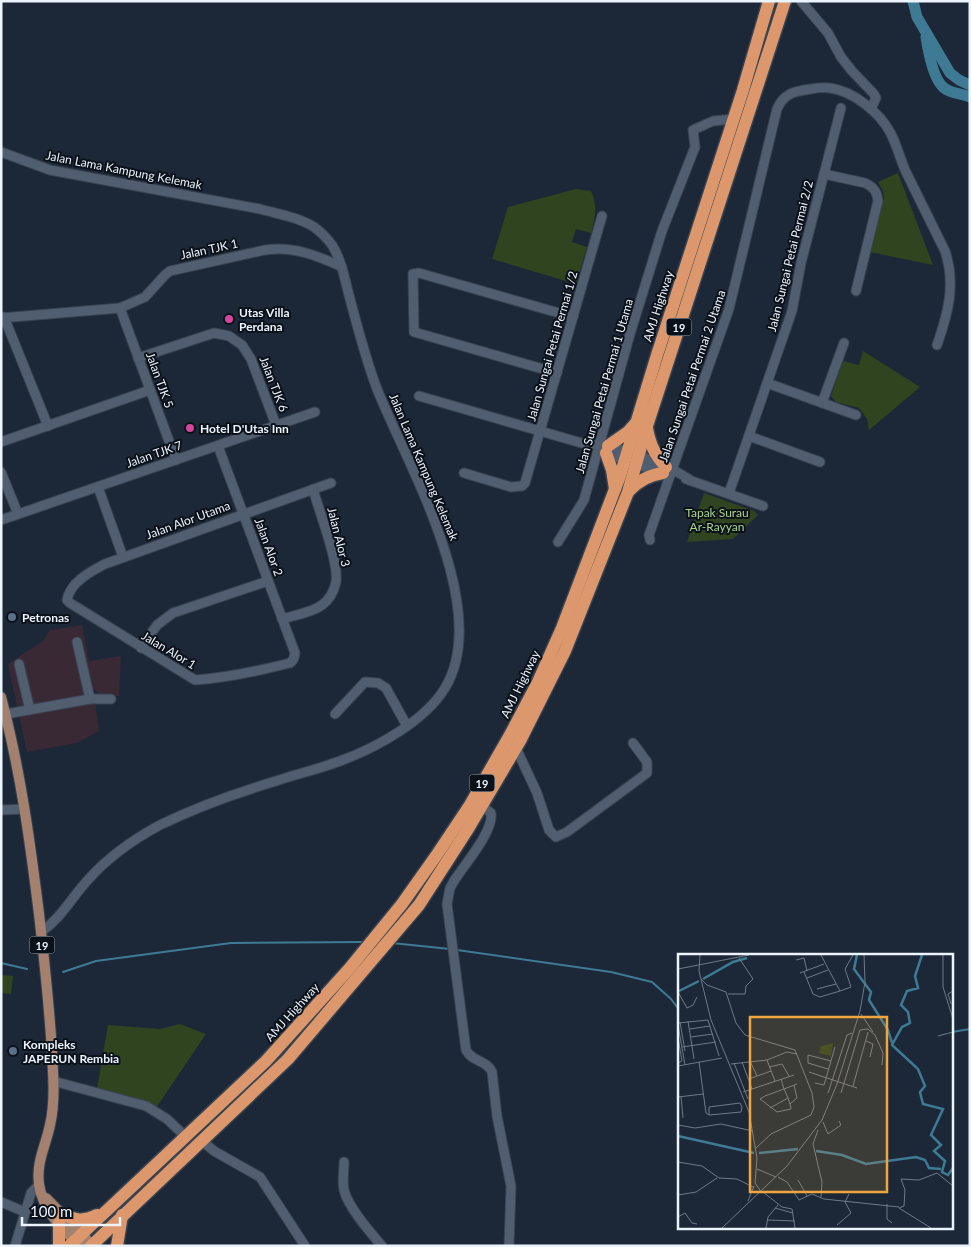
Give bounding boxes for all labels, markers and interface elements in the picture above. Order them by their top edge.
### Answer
street label: Jalan Lama Kampung Kelemak [45,148,204,193]
street label: Jalan Sungai Petai Permai 2/2 [764,179,816,333]
street label: Jalan TJK 1 [179,236,239,262]
street label: AMJ Highway [639,268,677,343]
street label: Jalan Sungai Petai Permai 1/2 [523,269,581,423]
street label: Jalan Sungai Petai Permai 2 Utama [655,288,729,464]
street label: Jalan Sungai Petai Permai 1 Utama [572,297,636,475]
place label: Utas Villa Perdana [239,305,290,334]
marker: Utas Villa Perdana [223,313,235,325]
road number: 19 [666,318,692,336]
street label: Jalan TJK 5 [143,350,177,410]
street label: Jalan TJK 6 [257,354,291,414]
street label: Jalan Lama Kampung Kelemak [386,391,462,544]
place label: Hotel D'Utas Inn [200,421,289,436]
marker: Hotel D'Utas Inn [184,422,196,434]
street label: Jalan TJK 7 [124,437,184,471]
street label: Jalan Alor Utama [144,498,232,542]
park label: Tapak Surau Ar-Rayyan [685,505,749,534]
street label: Jalan Alor 3 [324,506,354,568]
street label: Jalan Alor 2 [252,516,286,578]
place label: Petronas [22,610,69,625]
marker: Petronas [6,611,18,623]
street label: Jalan Alor 1 [139,628,199,672]
street label: AMJ Highway [497,647,543,720]
road number: 19 [470,774,494,791]
road number: 19 [30,936,54,954]
inset map [678,954,954,1230]
street label: AMJ Highway [262,979,323,1044]
place label: Kompleks JAPERUN Rembia [23,1037,119,1066]
marker: Kompleks JAPERUN Rembia [7,1045,19,1057]
scale bar [22,1194,120,1226]
text: 100 m [30,1202,72,1220]

